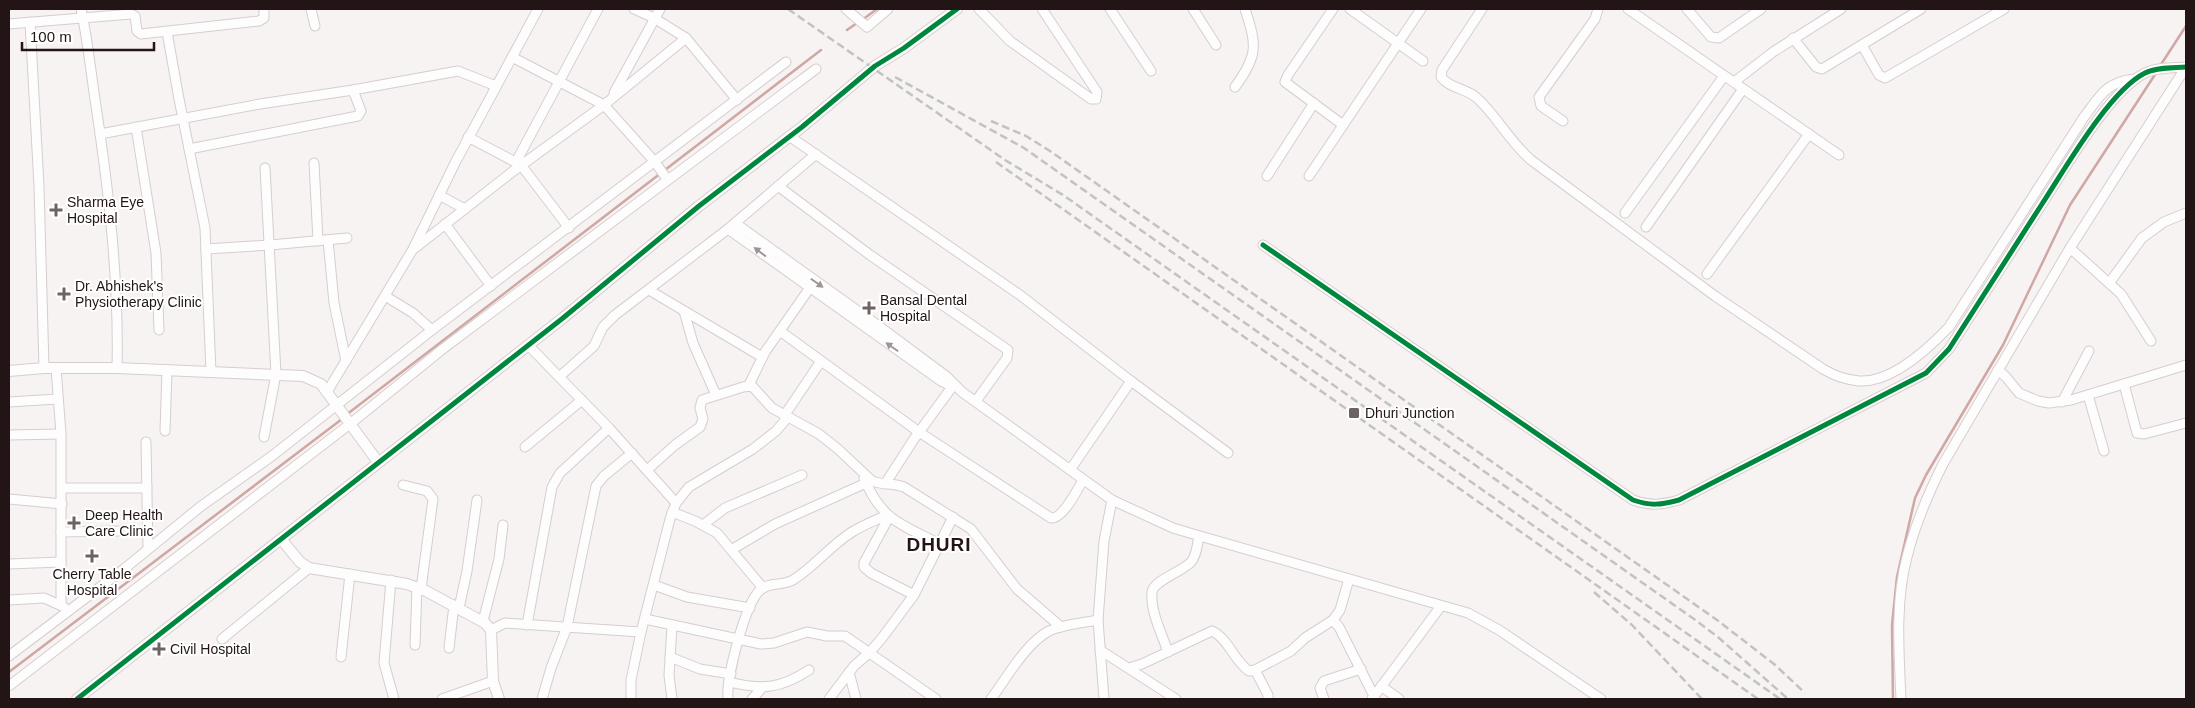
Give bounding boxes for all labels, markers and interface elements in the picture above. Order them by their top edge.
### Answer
scale bar [22,20,155,52]
text: 100 m [30,28,72,45]
place label: Sharma Eye Hospital [67,194,144,226]
marker: Sharma Eye Hospital [49,203,63,217]
one-way arrow [753,247,767,257]
place label: Dr. Abhishek's Physiotherapy Clinic [75,278,202,310]
one-way arrow [810,278,824,288]
marker: Dr. Abhishek's Physiotherapy Clinic [57,287,71,301]
place label: Bansal Dental Hospital [880,292,967,324]
marker: Bansal Dental Hospital [862,301,876,315]
one-way arrow [885,342,899,352]
place label: Dhuri Junction [1365,405,1455,421]
marker: Dhuri Junction [1347,406,1361,420]
place label: Deep Health Care Clinic [85,507,163,539]
marker: Deep Health Care Clinic [67,516,81,530]
district label: DHURI [906,534,972,555]
marker: Cherry Table Hospital [85,549,99,563]
place label: Cherry Table Hospital [52,566,132,598]
place label: Civil Hospital [170,641,251,657]
marker: Civil Hospital [152,642,166,656]

